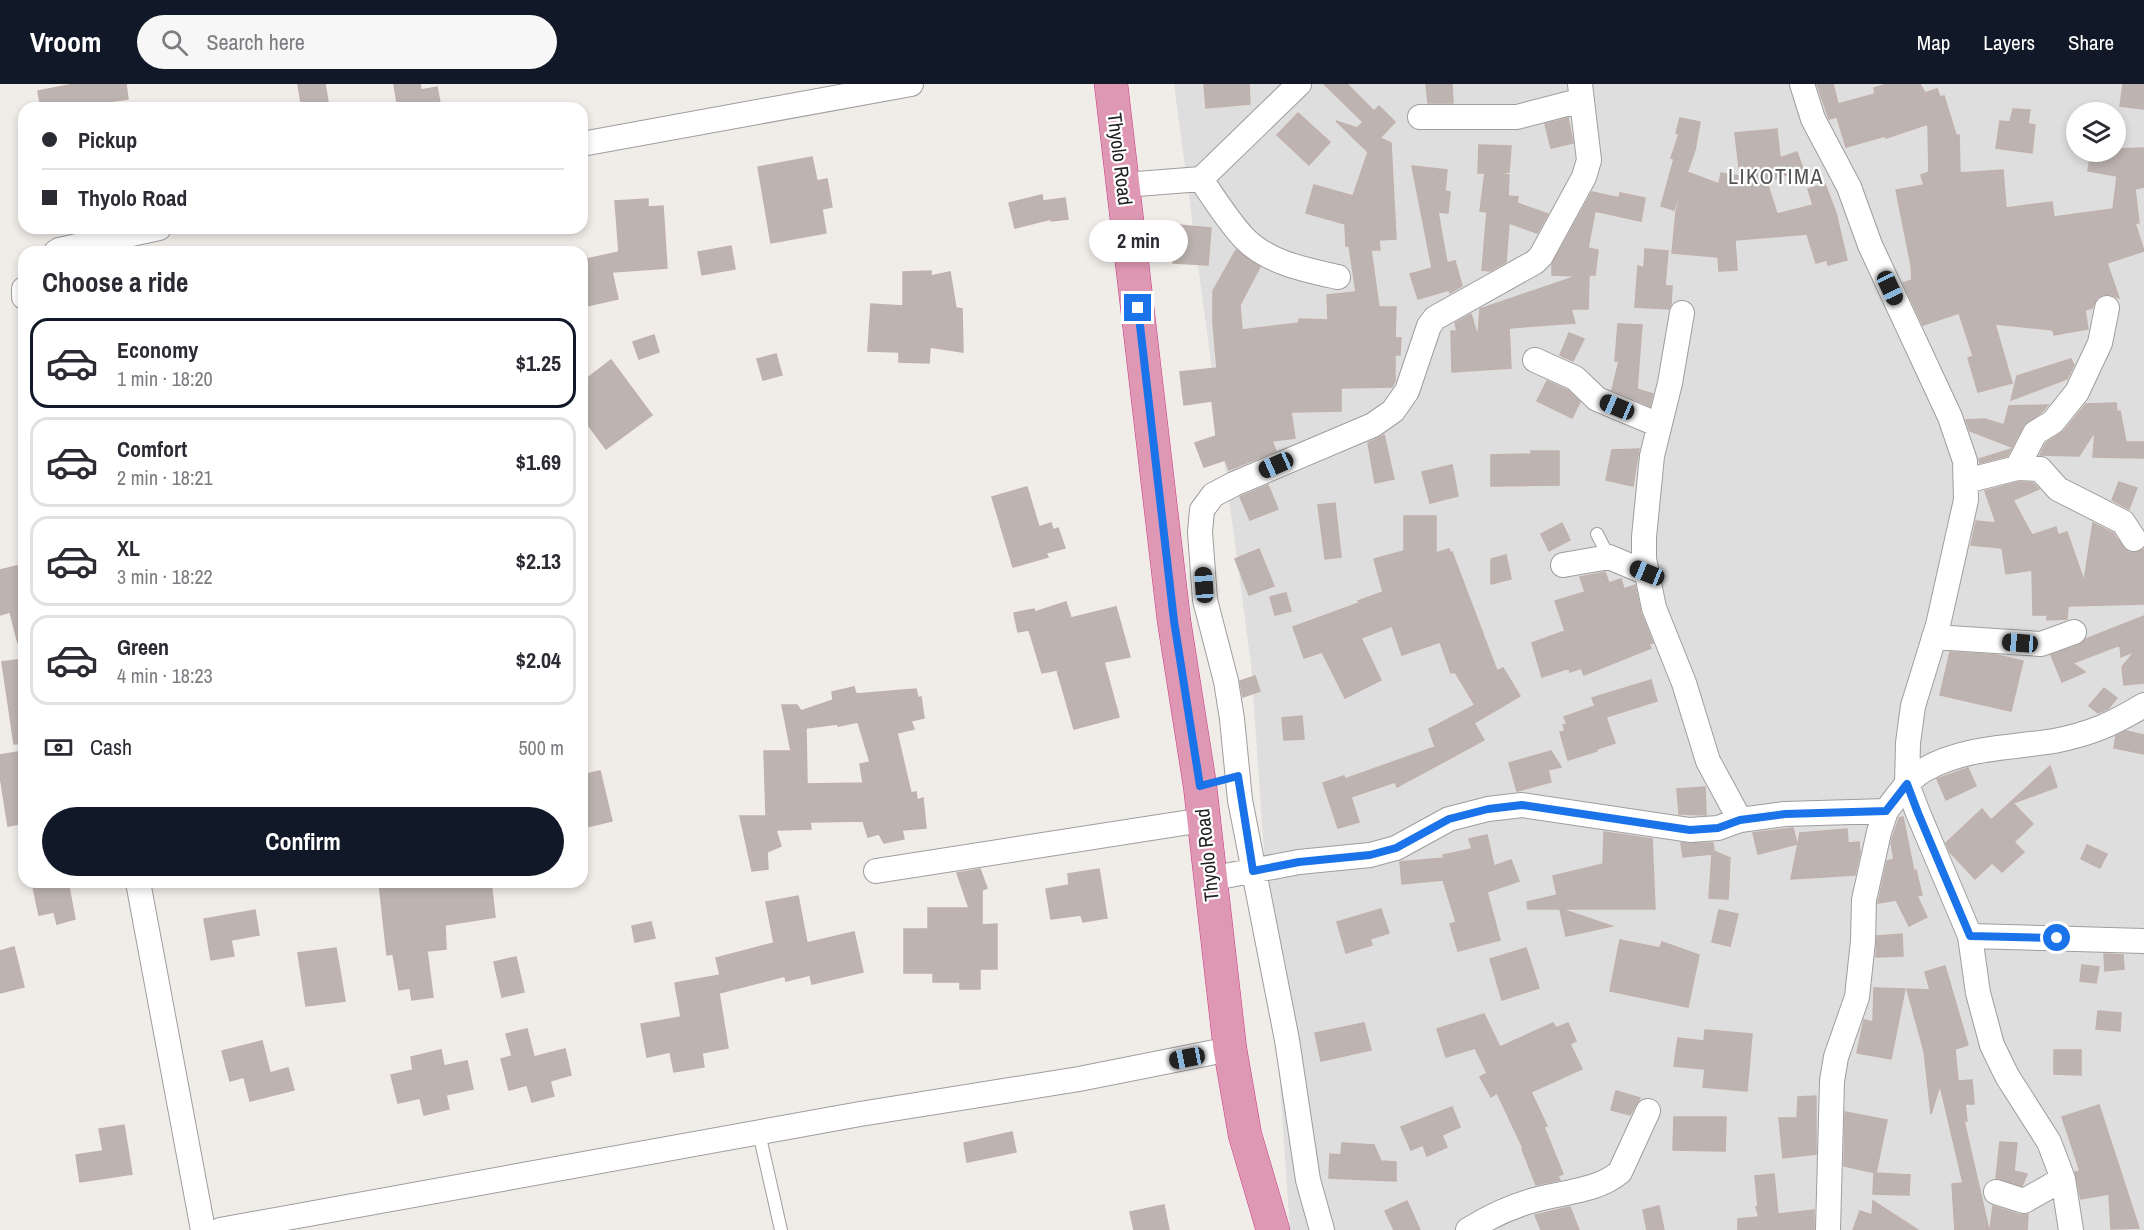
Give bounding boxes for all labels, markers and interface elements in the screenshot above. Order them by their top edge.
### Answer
search box [137,15,557,69]
text: Vroom [30,23,101,61]
icon: search [158,26,191,59]
text: Search here [206,27,305,57]
text: Map [1917,28,1950,57]
text: Layers [1983,28,2035,57]
text: Share [2068,28,2114,57]
map controls [2066,102,2126,162]
button: layers [2066,102,2126,162]
street label: Thyolo Road [1101,111,1140,207]
text: Pickup [78,125,137,155]
district label: LIKOTIMA [1728,161,1824,191]
text: Thyolo Road [78,183,187,213]
callout: 2 min [1088,221,1188,263]
text: 2 min [1117,227,1160,254]
text: Choose a ride [42,264,188,300]
car [1874,268,1906,308]
route end [1124,294,1151,321]
text: Economy [117,335,198,365]
icon: car [45,336,99,390]
text: $1.25 [516,348,561,378]
text: 1 min · 18:20 [117,365,213,392]
car [1597,392,1637,422]
text: Comfort [117,434,187,464]
icon: car [45,435,99,489]
text: $1.69 [516,447,561,477]
car [1256,449,1296,481]
text: 2 min · 18:21 [117,464,213,491]
text: XL [117,533,140,563]
icon: car [45,534,99,588]
text: $2.13 [516,546,561,576]
car [1627,558,1667,588]
text: 3 min · 18:22 [117,563,213,590]
car [1194,566,1214,604]
text: Green [117,632,169,662]
icon: car [45,633,99,687]
car [2001,633,2039,653]
text: $2.04 [516,645,561,675]
text: 4 min · 18:23 [117,662,213,689]
icon: cash [42,731,75,764]
text: Cash [90,732,132,762]
text: 500 m [518,734,564,761]
button: Confirm [42,807,564,876]
street label: Thyolo Road [1188,807,1225,903]
route start [2043,924,2070,951]
car [1168,1046,1206,1070]

